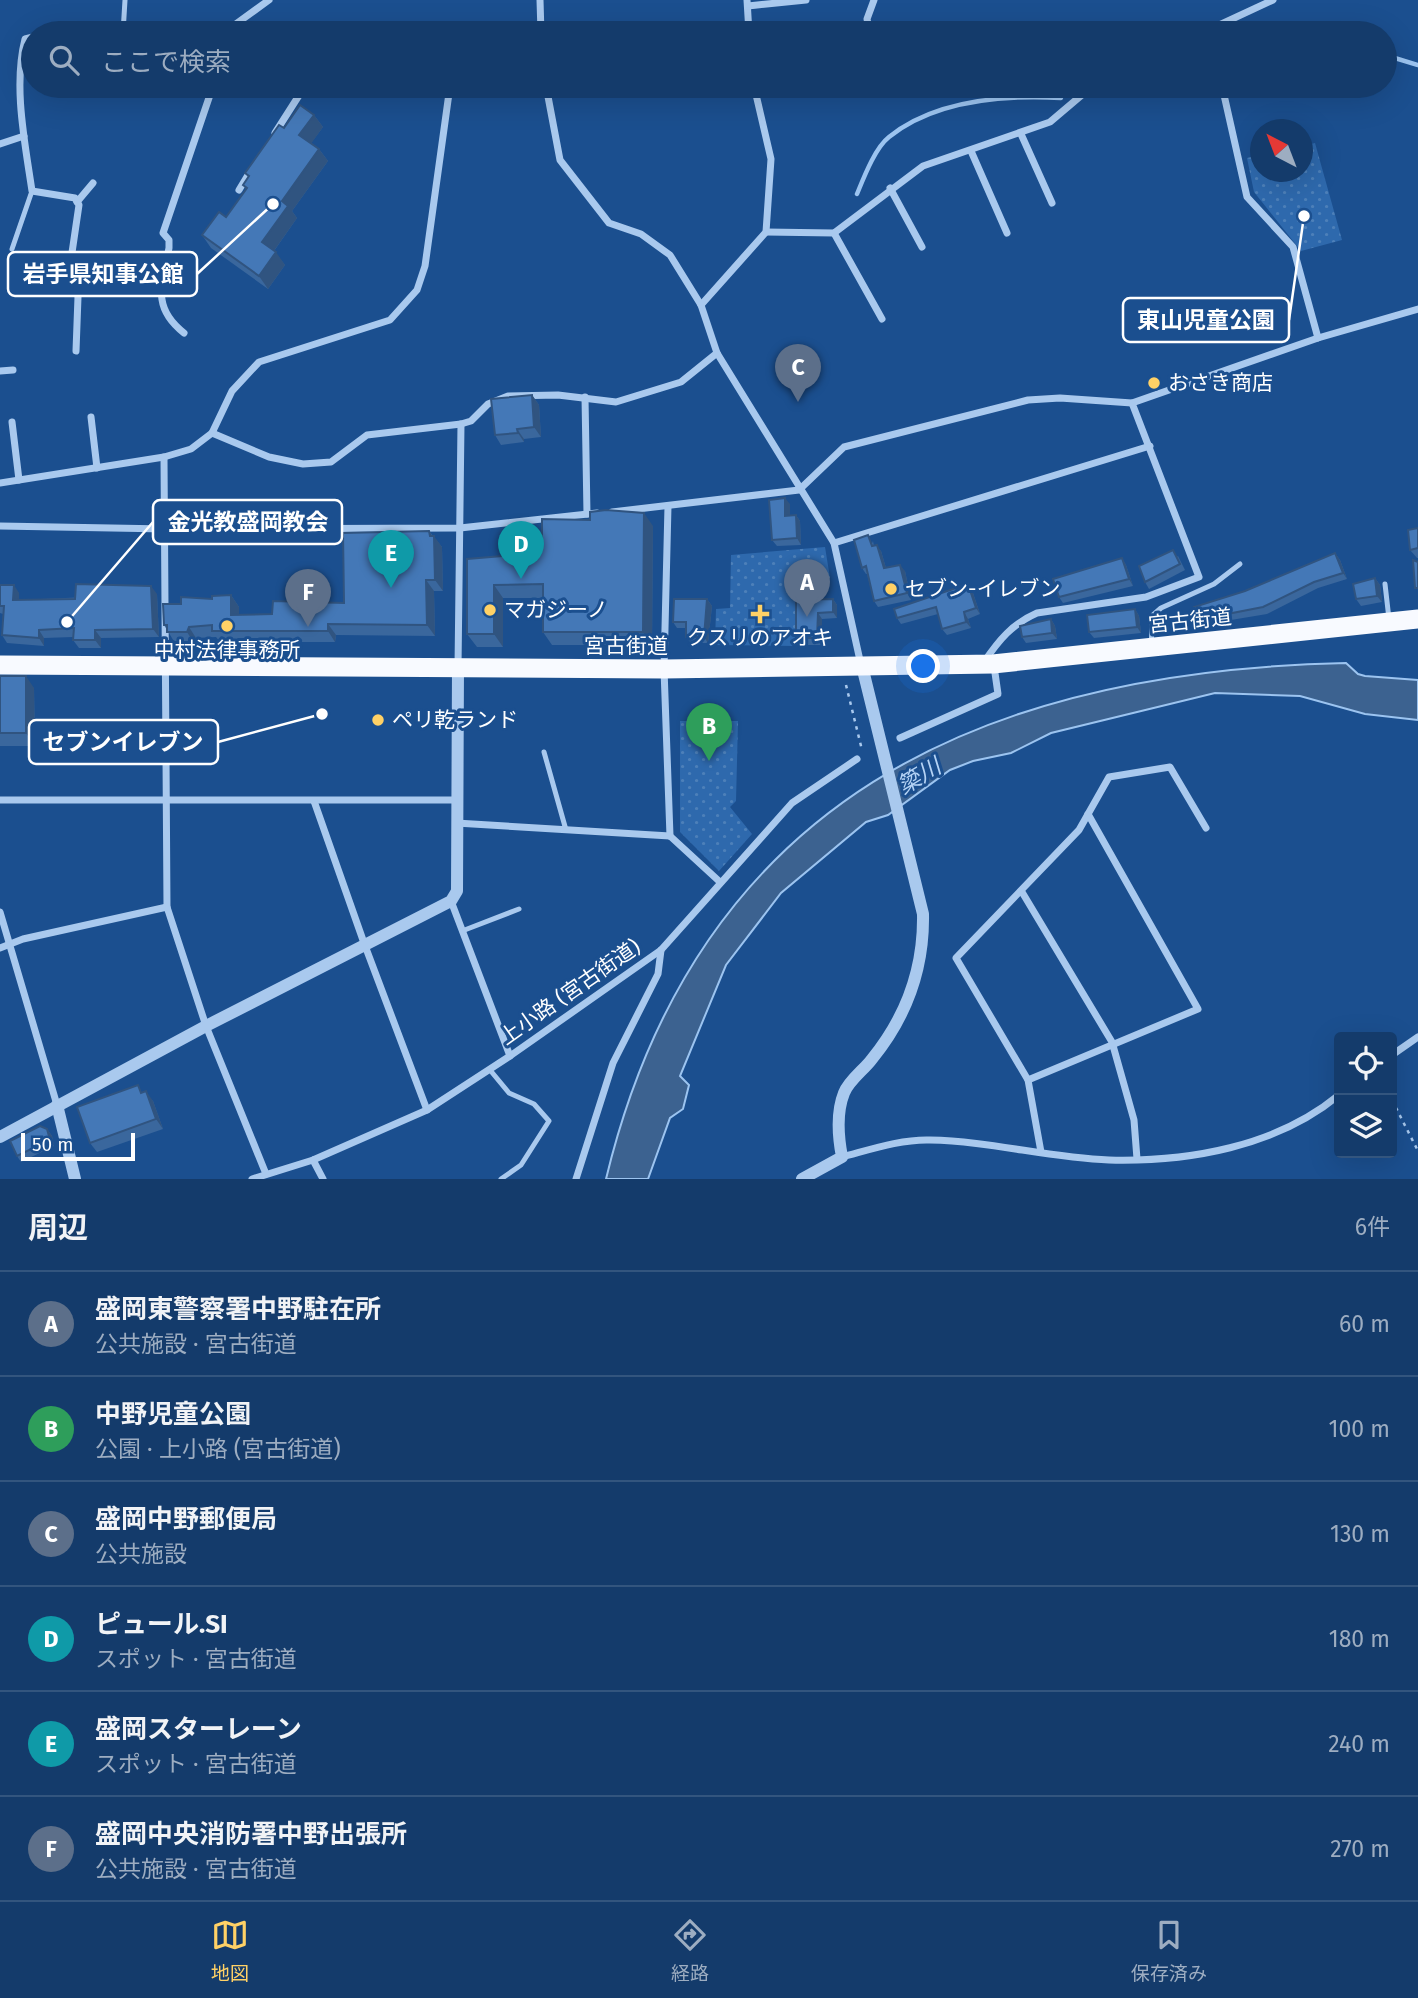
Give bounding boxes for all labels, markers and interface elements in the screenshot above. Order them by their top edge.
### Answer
search box [21,21,1397,98]
icon: search [45,41,83,79]
text: ここで検索 [101,47,231,78]
north arrow [1250,119,1313,182]
callout: 岩手県知事公館 [8,252,197,296]
text: 岩手県知事公館 [23,260,184,288]
callout: 東山児童公園 [1123,298,1289,342]
text: 東山児童公園 [1137,306,1275,334]
pin: C [775,344,821,402]
place label: おさき商店 [1168,370,1273,396]
marker: おさき商店 [1146,375,1162,391]
callout: 金光教盛岡教会 [153,500,342,544]
text: 金光教盛岡教会 [168,508,329,536]
pin: D [498,521,544,579]
pin: E [368,530,414,588]
pin: A [784,559,830,617]
pin: F [285,569,331,627]
place label: セブン-イレブン [905,576,1060,602]
marker: セブン-イレブン [883,581,899,597]
place label: マガジーノ [504,597,608,623]
marker: マガジーノ [482,602,498,618]
street label: 宮古街道 [1147,604,1233,638]
marker: クスリのアオキ [752,606,768,622]
marker: 中村法律事務所 [219,618,235,634]
place label: クスリのアオキ [687,625,833,651]
street label: 宮古街道 [584,633,668,659]
place label: 中村法律事務所 [154,637,301,663]
your location [906,649,940,683]
pin: B [686,703,732,761]
place label: ペリ乾ランド [392,707,518,733]
marker: ペリ乾ランド [370,712,386,728]
callout: セブンイレブン [29,720,218,764]
text: セブンイレブン [43,728,204,756]
water label: 簗川 [892,751,948,800]
street label: 上小路 (宮古街道) [494,934,646,1050]
map controls [1334,1032,1397,1158]
button: locate [1334,1032,1397,1095]
button: layers [1334,1095,1397,1158]
scale bar [21,1130,135,1162]
text: 50 m [32,1133,73,1156]
text: 周辺 [28,1210,88,1246]
text: 6件 [1355,1213,1390,1241]
text: 盛岡東警察署中野駐在所 [95,1294,381,1325]
text: A [44,1310,58,1338]
text: 60 m [1339,1310,1390,1338]
text: 公共施設 · 宮古街道 [95,1330,297,1358]
text: 中野児童公園 [95,1399,251,1430]
text: B [44,1415,58,1443]
text: 100 m [1329,1415,1390,1443]
text: 公園 · 上小路 (宮古街道) [95,1435,341,1463]
text: 盛岡中野郵便局 [95,1504,277,1535]
text: C [44,1520,58,1548]
text: 130 m [1330,1520,1390,1548]
text: 公共施設 [95,1540,187,1568]
text: ピュール.SI [95,1609,228,1640]
text: D [44,1625,58,1653]
text: 180 m [1329,1625,1390,1653]
text: スポット · 宮古街道 [95,1645,297,1673]
text: 盛岡スターレーン [95,1714,302,1745]
text: E [45,1730,57,1758]
text: 240 m [1328,1730,1390,1758]
text: スポット · 宮古街道 [95,1750,297,1778]
text: 盛岡中央消防署中野出張所 [95,1819,407,1850]
text: F [45,1835,57,1863]
text: 270 m [1330,1835,1390,1863]
text: 公共施設 · 宮古街道 [95,1855,297,1883]
tab: 地図 [211,1916,249,1985]
tab: 経路 [671,1916,709,1985]
tab: 保存済み [1131,1916,1207,1985]

